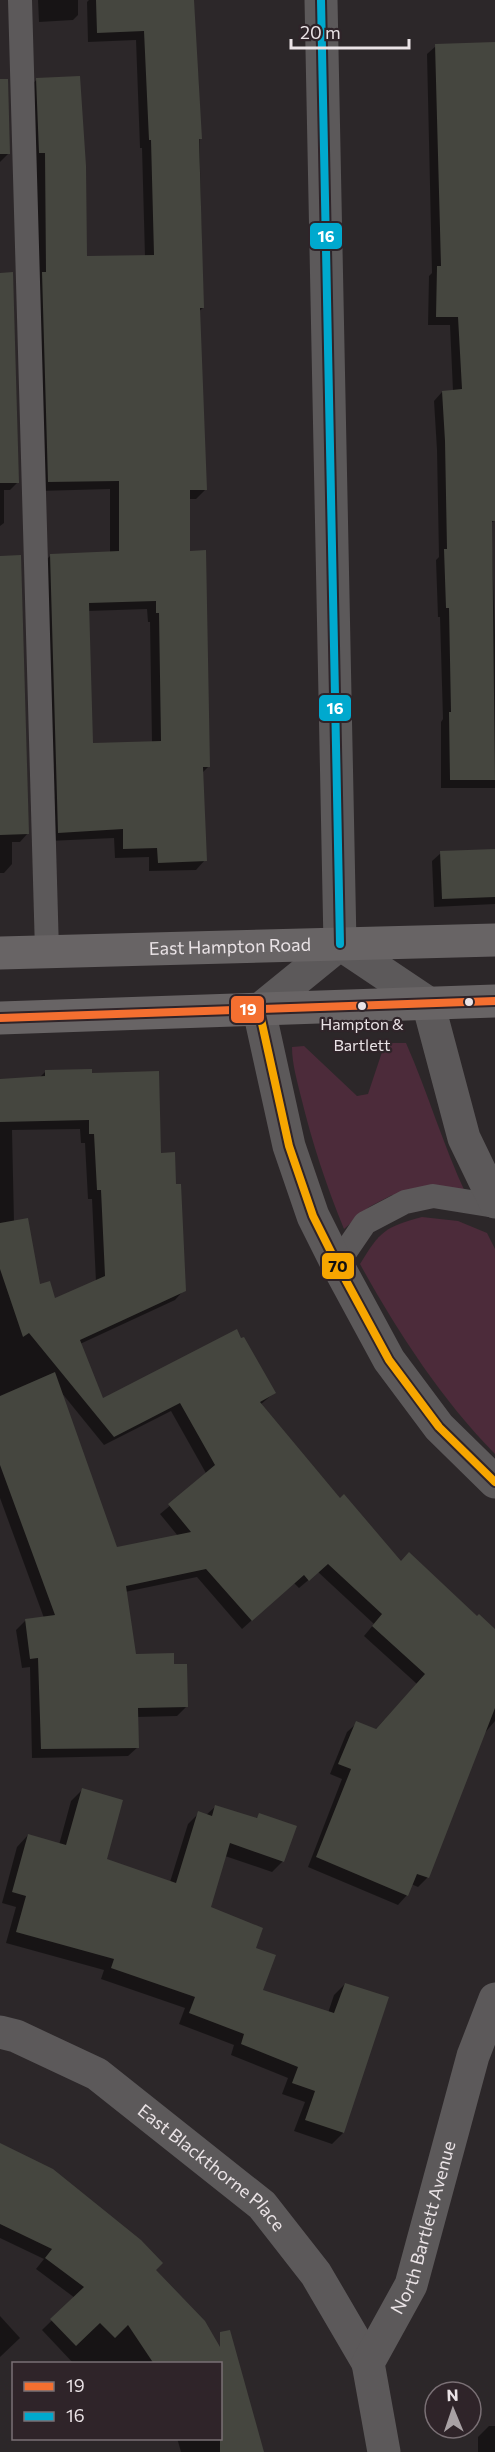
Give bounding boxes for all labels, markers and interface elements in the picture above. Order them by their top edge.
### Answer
scale bar [291,12,410,50]
text: 20 m [300,21,341,43]
line badge: 16 [309,222,343,250]
text: 16 [317,226,335,245]
line badge: 16 [318,694,352,722]
text: 16 [326,698,344,717]
street label: East Hampton Road [149,933,311,959]
line badge: 19 [230,995,265,1024]
unlabelled marker [463,996,475,1008]
text: 19 [239,999,257,1018]
marker: Hampton & Bartlett [356,1000,368,1012]
place label: Hampton & Bartlett [320,1014,404,1054]
line badge: 70 [321,1252,355,1280]
text: 70 [328,1256,348,1275]
street label: East Blackthorne Place [134,2099,290,2235]
street label: North Bartlett Avenue [385,2138,460,2318]
legend [12,2362,222,2440]
text: 19 [66,2374,85,2396]
north arrow [423,2380,483,2440]
text: N [446,2385,459,2404]
text: 16 [66,2404,85,2426]

